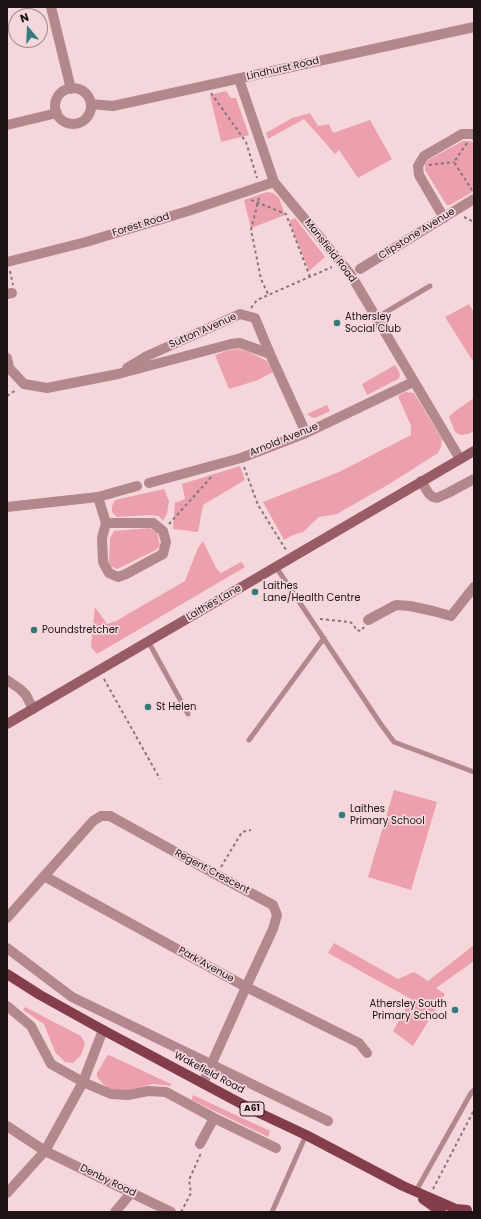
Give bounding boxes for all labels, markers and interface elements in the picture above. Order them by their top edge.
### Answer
north arrow [8,8,48,48]
text: N [18,9,31,27]
street label: Lindhurst Road [246,55,320,83]
street label: Clipstone Avenue [377,206,457,262]
street label: Forest Road [111,211,171,239]
street label: Mansfield Road [302,217,358,285]
street label: Sutton Avenue [167,311,239,351]
place label: Athersley Social Club [345,311,401,334]
marker: Athersley Social Club [332,318,342,328]
street label: Arnold Avenue [248,421,320,459]
place label: Laithes Lane/Health Centre [263,580,360,604]
street label: Laithes Lane [184,582,244,624]
marker: Laithes Lane/Health Centre [250,587,260,597]
place label: Poundstretcher [42,624,119,636]
marker: Poundstretcher [29,625,39,635]
place label: St Helen [156,701,196,713]
marker: St Helen [143,702,153,712]
place label: Laithes Primary School [350,803,425,826]
marker: Laithes Primary School [337,810,347,820]
street label: Regent Crescent [172,847,252,897]
street label: Park Avenue [176,945,236,985]
place label: Athersley South Primary School [369,998,447,1022]
marker: Athersley South Primary School [450,1005,460,1015]
street label: Wakefield Road [172,1049,246,1097]
road number: A61 [240,1102,264,1116]
street label: Denby Road [78,1162,138,1200]

